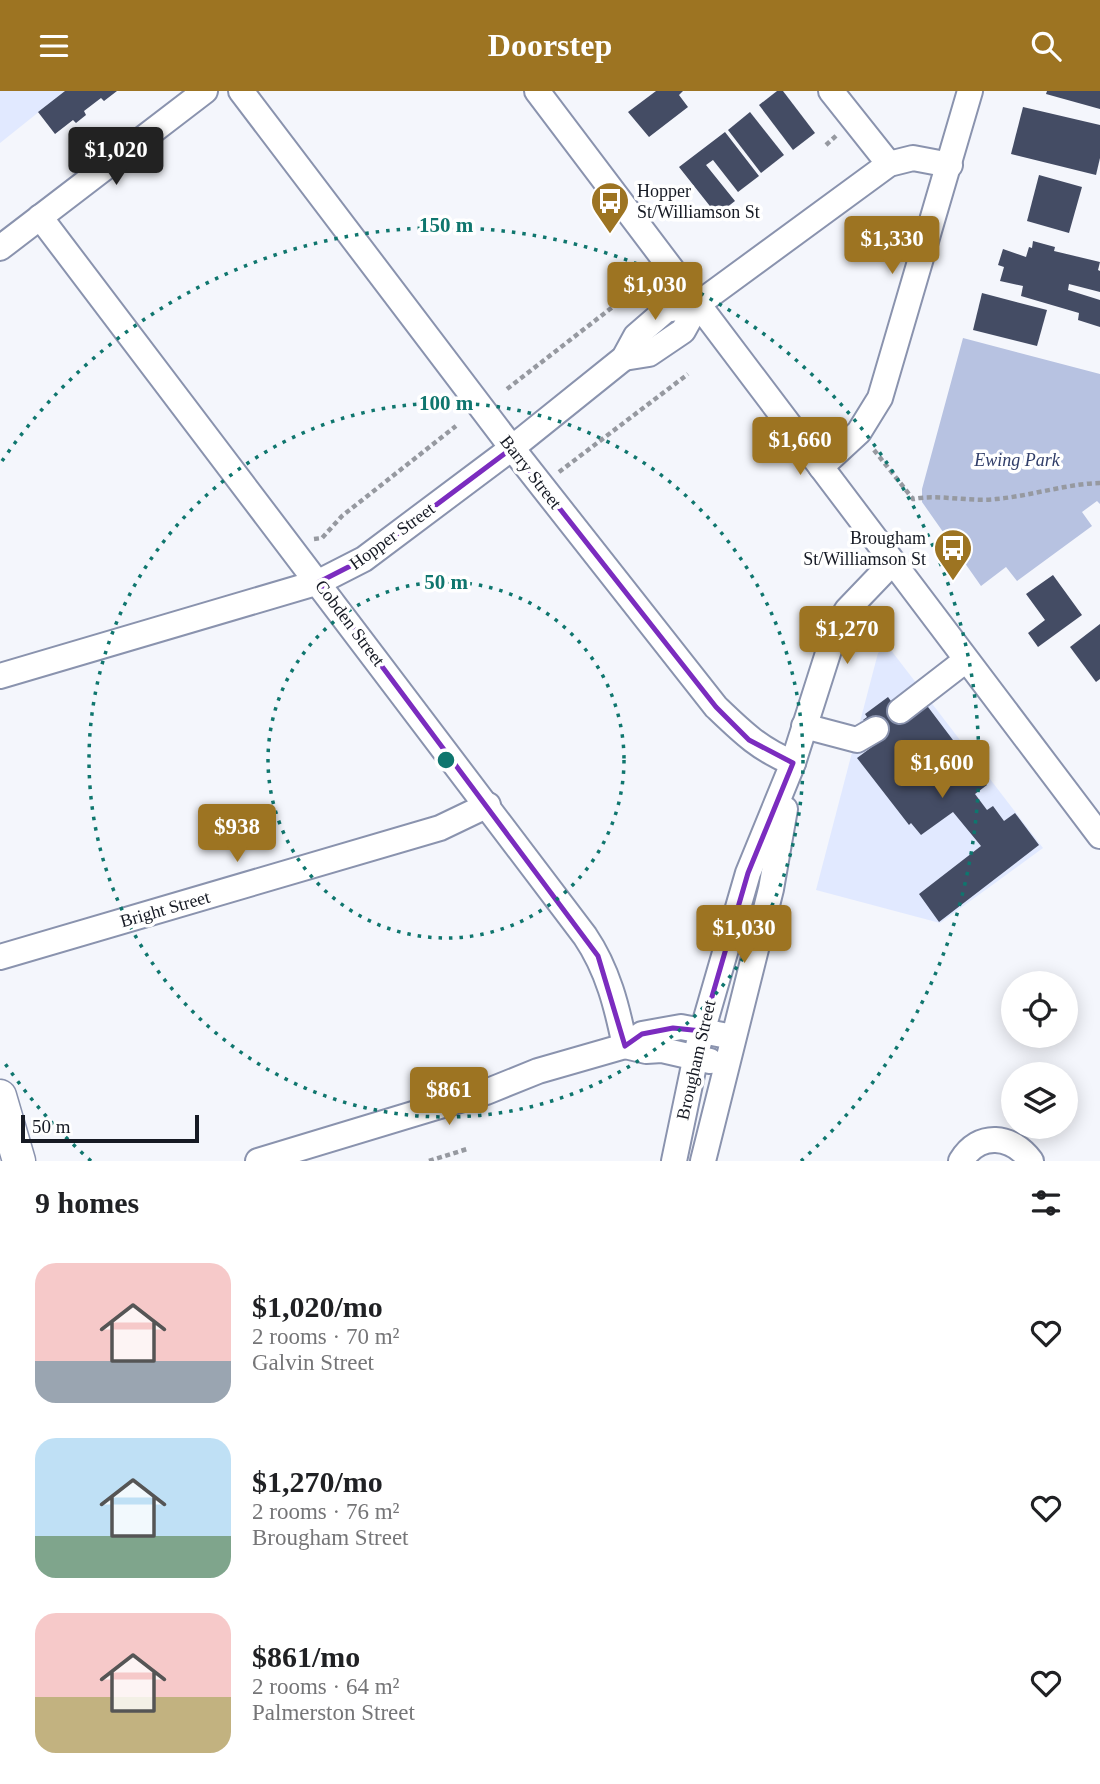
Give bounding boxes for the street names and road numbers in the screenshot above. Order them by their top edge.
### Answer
street label: Barry Street [496,431,566,513]
street label: Hopper Street [345,498,439,574]
street label: Cobden Street [311,576,389,670]
street label: Bright Street [118,887,212,931]
street label: Brougham Street [672,998,720,1122]

